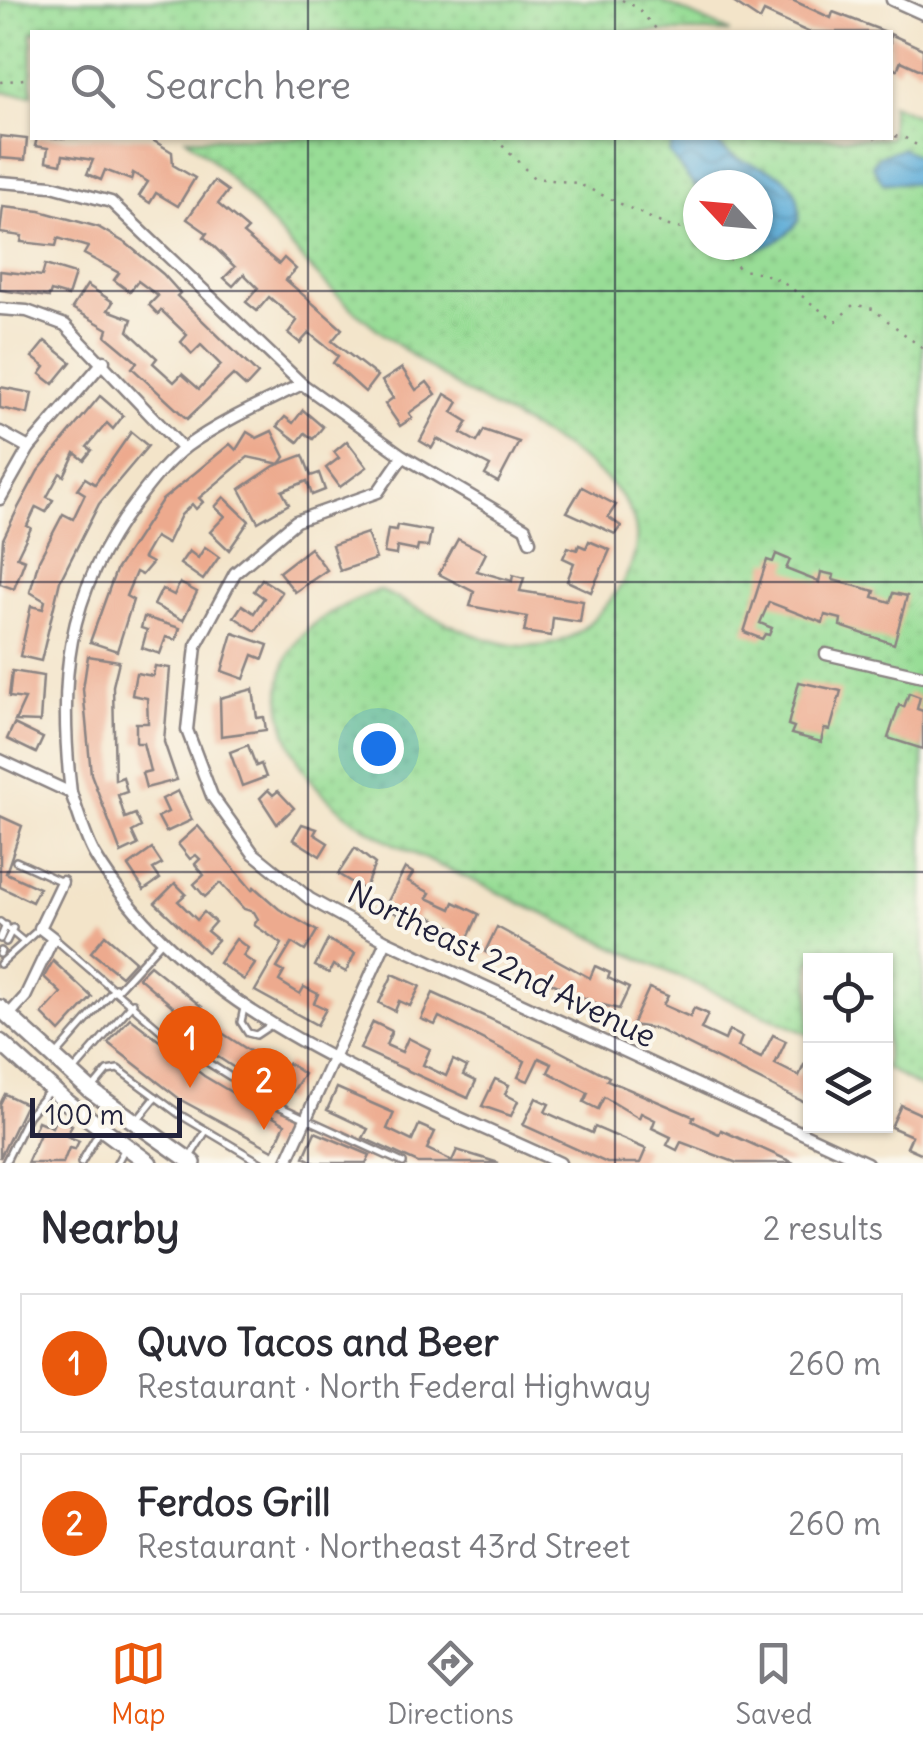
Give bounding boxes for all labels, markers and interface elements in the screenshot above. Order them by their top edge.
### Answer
search box [30,30,893,140]
icon: search [65,58,120,113]
text: Search here [145,62,351,109]
north arrow [683,170,773,260]
your location [353,723,404,774]
street label: Northeast 22nd Avenue [341,872,663,1056]
map controls [803,953,893,1133]
button: locate [803,953,893,1043]
pin: 1 [158,1006,222,1088]
button: layers [803,1043,893,1133]
pin: 2 [232,1048,296,1130]
scale bar [30,1093,182,1138]
text: 100 m [45,1097,124,1133]
text: Nearby [40,1202,179,1254]
text: 2 results [763,1208,883,1249]
text: Quvo Tacos and Beer [137,1319,499,1366]
text: 1 [68,1343,81,1384]
text: 260 m [788,1343,881,1384]
text: Restaurant · North Federal Highway [137,1366,651,1407]
text: Ferdos Grill [137,1479,331,1526]
text: 2 [66,1503,83,1544]
text: 260 m [788,1503,881,1544]
text: Restaurant · Northeast 43rd Street [137,1526,630,1567]
tab: Map [111,1636,166,1732]
tab: Directions [387,1636,514,1732]
tab: Saved [735,1636,812,1732]

